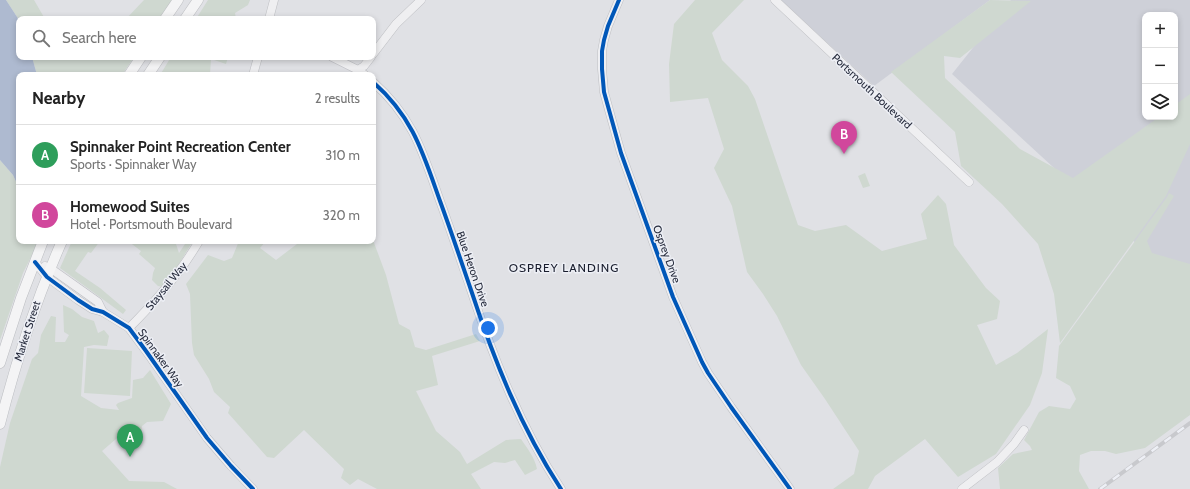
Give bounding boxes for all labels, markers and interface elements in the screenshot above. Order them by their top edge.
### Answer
map controls [1142,12,1178,120]
button: + [1142,12,1178,48]
search box [16,16,376,60]
icon: search [30,27,52,49]
text: Search here [62,29,137,47]
button: − [1142,48,1178,84]
street label: Portsmouth Boulevard [829,50,915,132]
button: layers [1142,84,1178,120]
text: Nearby [32,88,85,108]
text: 2 results [315,90,360,106]
pin: B [831,121,857,154]
text: Spinnaker Point Recreation Center [70,138,291,156]
text: A [41,147,49,163]
text: 310 m [325,147,360,163]
text: Sports · Spinnaker Way [70,156,197,172]
text: Homewood Suites [70,198,190,216]
text: B [41,207,49,223]
text: 320 m [323,207,360,223]
text: Hotel · Portsmouth Boulevard [70,216,232,232]
street label: Osprey Drive [650,223,684,285]
street label: Blue Heron Drive [454,229,493,309]
street label: Staysail Way [142,259,190,313]
district label: OSPREY LANDING [509,260,619,275]
street label: Market Street [11,299,43,363]
your location [478,318,498,338]
street label: Spinnaker Way [135,326,187,390]
pin: A [117,424,143,457]

